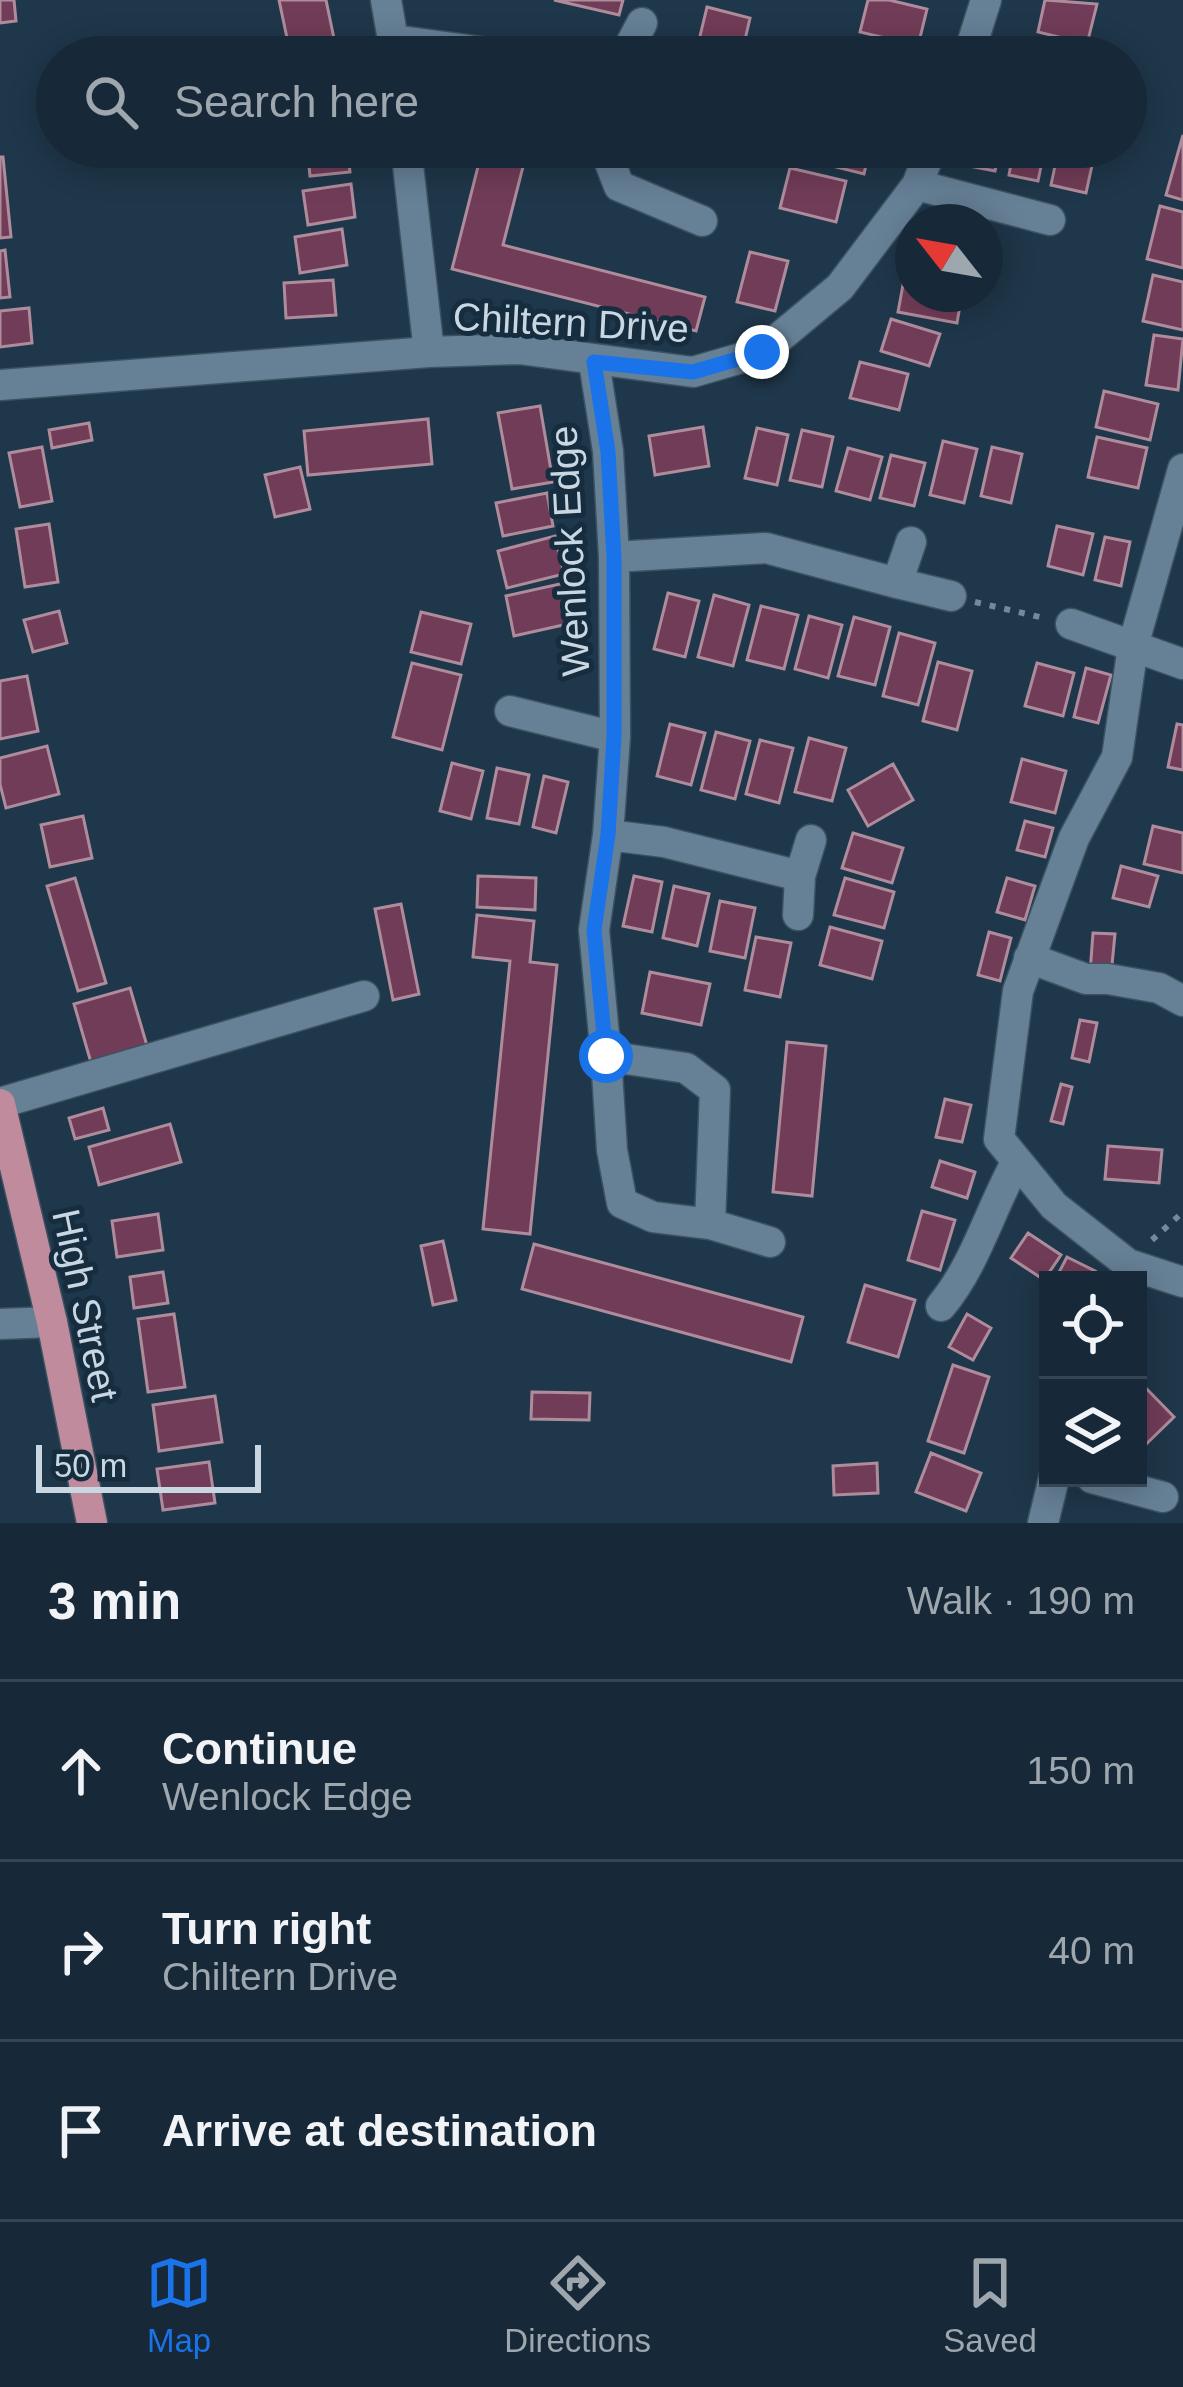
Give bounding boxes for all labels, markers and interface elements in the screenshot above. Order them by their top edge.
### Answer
search box [36,36,1147,168]
icon: search [78,69,144,135]
text: Search here [174,76,419,127]
north arrow [895,204,1003,312]
street label: Chiltern Drive [452,295,690,350]
route end [735,325,789,379]
street label: Wenlock Edge [541,425,598,677]
route start [579,1029,633,1083]
street label: High Street [44,1205,127,1405]
map controls [1039,1271,1147,1487]
button: locate [1039,1271,1147,1379]
button: layers [1039,1379,1147,1487]
scale bar [36,1439,261,1492]
text: 50 m [54,1447,127,1484]
text: 3 min [48,1573,181,1630]
text: Walk · 190 m [907,1579,1135,1622]
text: Continue [162,1723,357,1774]
icon: ahead [48,1738,114,1804]
text: 150 m [1027,1749,1135,1792]
text: Wenlock Edge [162,1775,413,1818]
text: Turn right [162,1903,371,1954]
icon: right [48,1918,114,1984]
text: 40 m [1048,1929,1135,1972]
text: Chiltern Drive [162,1955,398,1998]
icon: arrive [48,2098,114,2164]
text: Arrive at destination [162,2105,597,2156]
tab: Map [146,2250,212,2360]
tab: Directions [504,2250,651,2360]
tab: Saved [943,2250,1037,2360]

